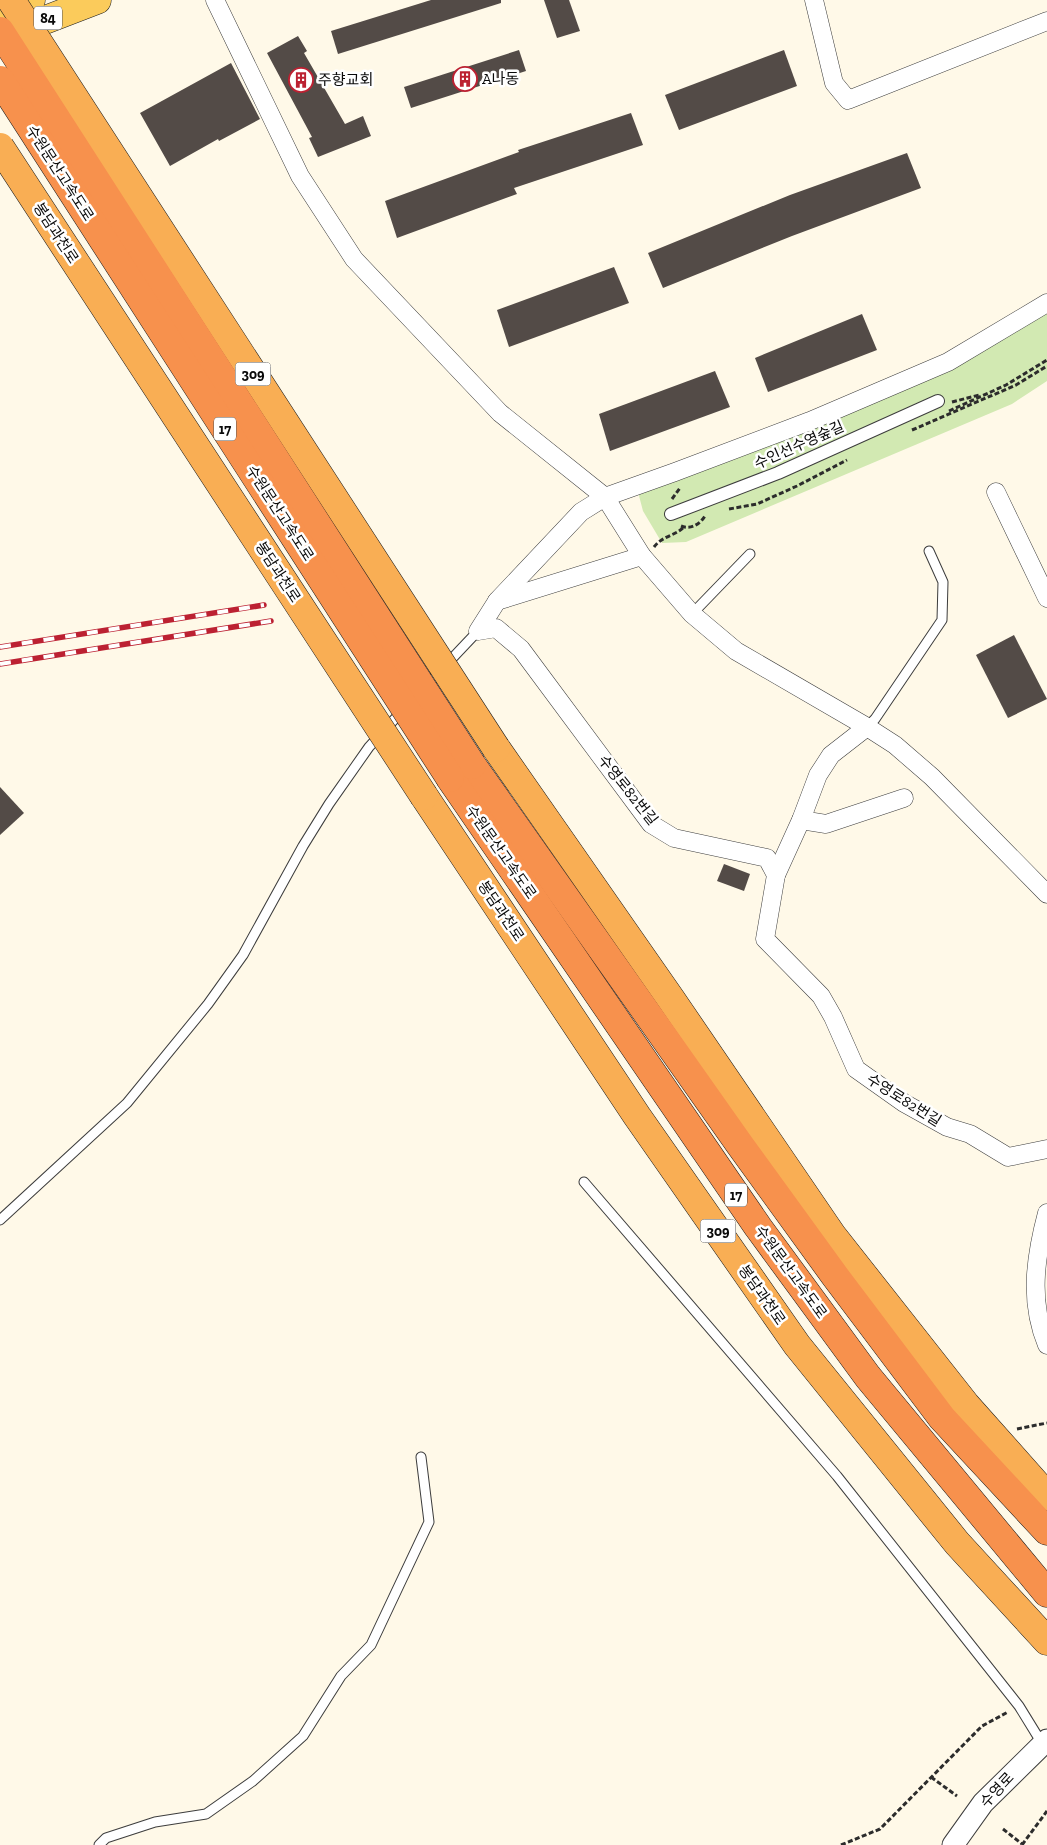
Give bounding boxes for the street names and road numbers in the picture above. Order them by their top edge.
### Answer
road number: 84 [34,7,62,30]
street label: 수원문산고속도로 [22,122,98,224]
street label: 봉담과천로 [30,199,82,267]
road number: 309 [236,362,270,386]
street label: 수인선수영숲길 [751,417,847,473]
road number: 17 [214,418,236,440]
street label: 수원문산고속도로 [242,462,318,564]
street label: 봉담과천로 [252,538,304,606]
street label: 수영로82번길 [594,751,662,829]
street label: 수원문산고속도로 [462,802,540,902]
street label: 봉담과천로 [474,877,528,945]
street label: 수영로82번길 [863,1070,945,1130]
road number: 17 [725,1184,747,1206]
road number: 309 [700,1220,736,1242]
street label: 수원문산고속도로 [751,1222,831,1322]
street label: 봉담과천로 [735,1262,789,1328]
street label: 수영로 [976,1769,1018,1811]

